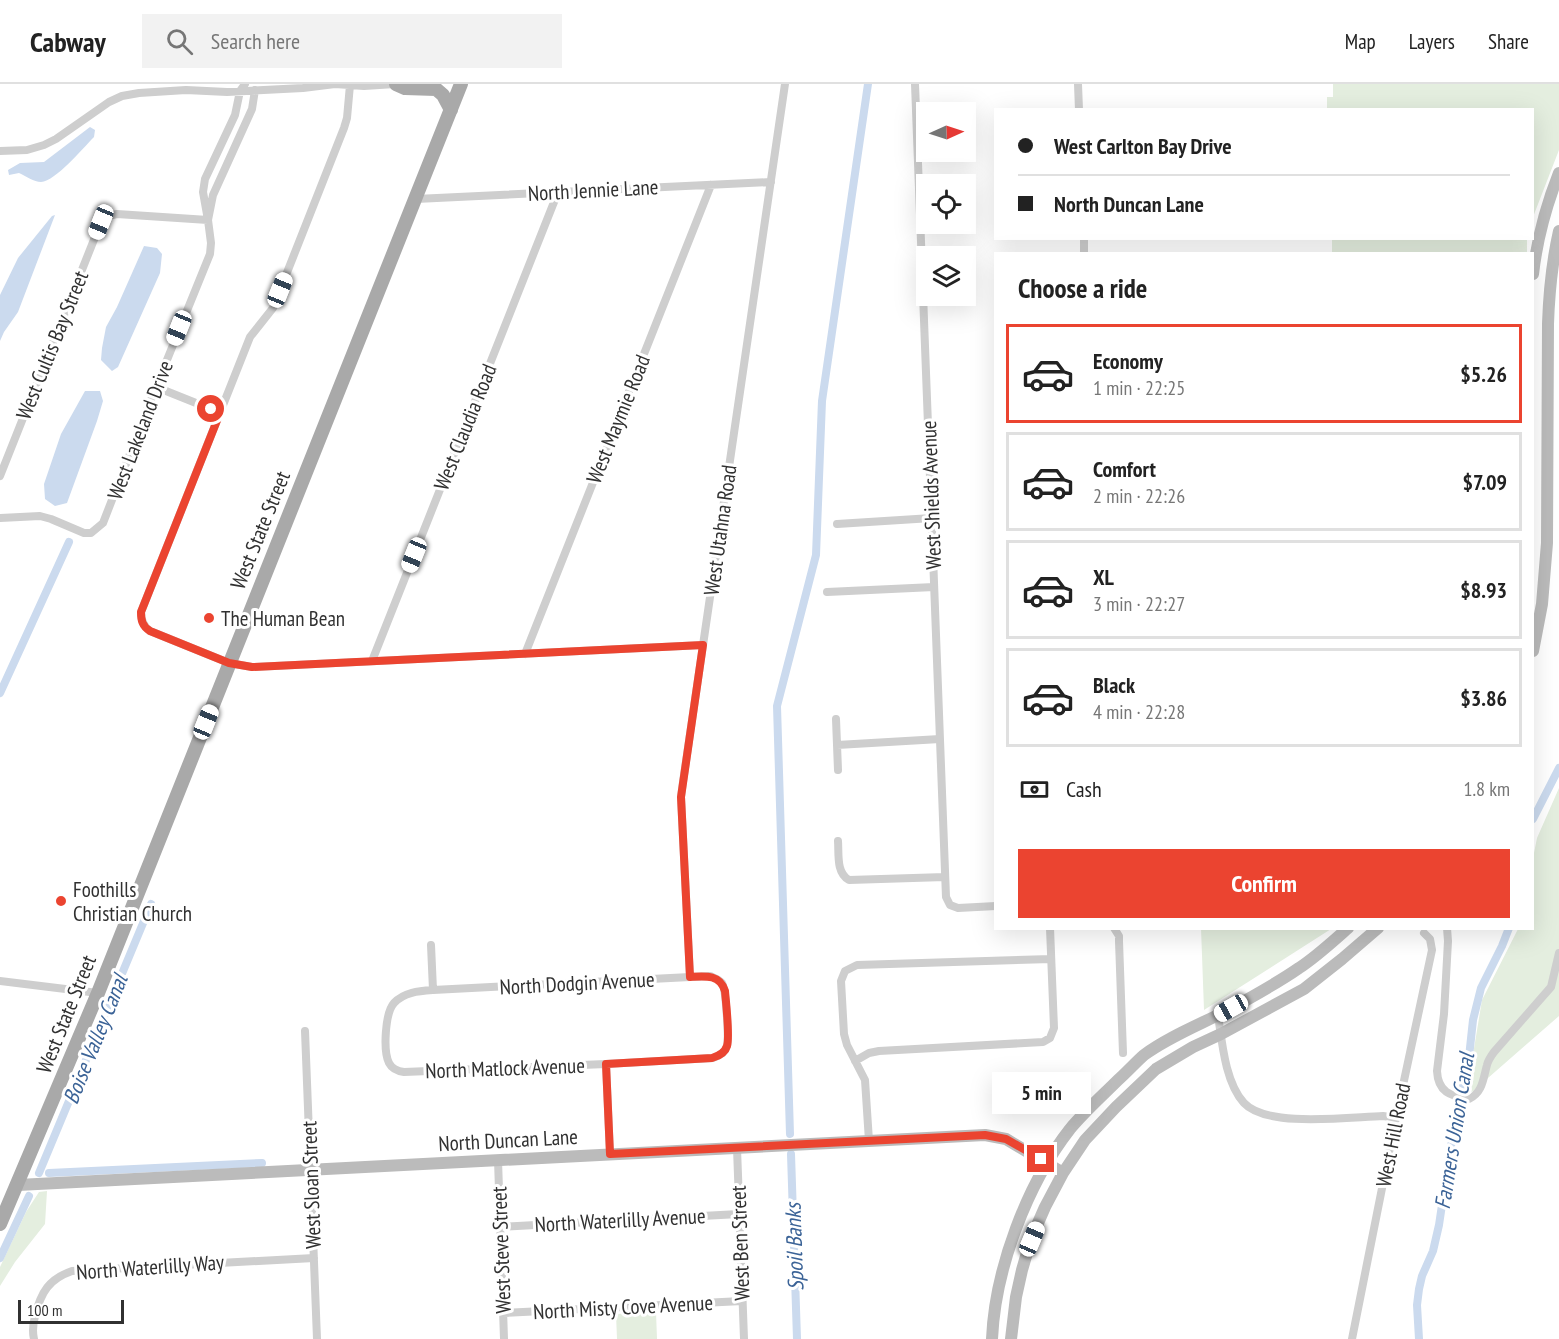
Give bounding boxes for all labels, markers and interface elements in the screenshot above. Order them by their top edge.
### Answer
search box [142,14,562,68]
text: Cabway [30,23,106,60]
icon: search [163,25,196,58]
text: Search here [211,27,300,55]
text: Map [1345,28,1376,55]
text: Layers [1409,28,1455,55]
text: Share [1488,28,1529,55]
north arrow [916,102,976,162]
map controls [916,102,976,306]
text: West Carlton Bay Drive [1054,132,1232,160]
street label: North Jennie Lane [527,173,659,207]
button: locate [916,174,976,234]
text: North Duncan Lane [1054,190,1204,218]
car [86,202,116,242]
button: layers [916,246,976,306]
street label: West Cultis Bay Street [10,266,94,423]
car [265,270,295,310]
text: Choose a ride [1018,271,1147,305]
car [164,308,194,348]
icon: car [1021,347,1075,401]
text: Economy [1093,347,1163,375]
street label: West Maymie Road [580,351,656,487]
street label: West Lakeland Drive [101,357,179,503]
street label: West Claudia Road [427,360,503,494]
text: $5.26 [1460,360,1507,388]
text: 1 min · 22:25 [1093,375,1185,401]
route start [197,395,224,422]
street label: West Shields Avenue [915,420,947,570]
icon: car [1021,455,1075,509]
text: Comfort [1093,455,1156,483]
street label: West Utahna Road [697,463,743,597]
street label: West State Street [224,467,296,593]
text: $7.09 [1462,468,1507,496]
text: 2 min · 22:26 [1093,483,1185,509]
car [399,535,429,575]
icon: car [1021,563,1075,617]
text: XL [1093,563,1114,591]
text: $8.93 [1460,576,1507,604]
text: 3 min · 22:27 [1093,591,1185,617]
place label: The Human Bean [221,605,345,632]
marker: The Human Bean [202,611,216,625]
icon: car [1021,671,1075,725]
text: Black [1093,671,1135,699]
text: $3.86 [1460,684,1507,712]
text: 4 min · 22:28 [1093,699,1185,725]
car [191,702,221,742]
icon: cash [1018,773,1051,806]
text: Cash [1066,775,1102,803]
text: 1.8 km [1463,776,1510,802]
button: Confirm [1018,849,1510,918]
place label: Foothills Christian Church [73,876,192,927]
marker: Foothills Christian Church [54,894,68,908]
street label: West State Street [30,951,102,1077]
street label: North Dodgin Avenue [499,965,655,1001]
water label: Boise Valley Canal [56,969,134,1108]
car [1211,991,1251,1025]
water label: Farmers Union Canal [1428,1049,1480,1211]
street label: North Matlock Avenue [425,1052,585,1084]
callout: 5 min [992,1072,1090,1114]
text: 5 min [1021,1080,1062,1106]
street label: West Hill Road [1370,1081,1416,1189]
street label: West Sloan Street [295,1120,327,1249]
street label: North Duncan Lane [438,1123,578,1157]
route end [1027,1145,1054,1172]
street label: West Ben Street [724,1185,755,1301]
street label: West Steve Street [485,1186,517,1314]
water label: Spoil Banks [778,1200,810,1291]
street label: North Waterlilly Avenue [534,1202,706,1238]
car [1017,1219,1047,1259]
street label: North Waterlilly Way [75,1248,225,1286]
street label: North Misty Cove Avenue [532,1289,714,1325]
scale bar [18,1297,124,1324]
text: 100 m [27,1300,62,1320]

